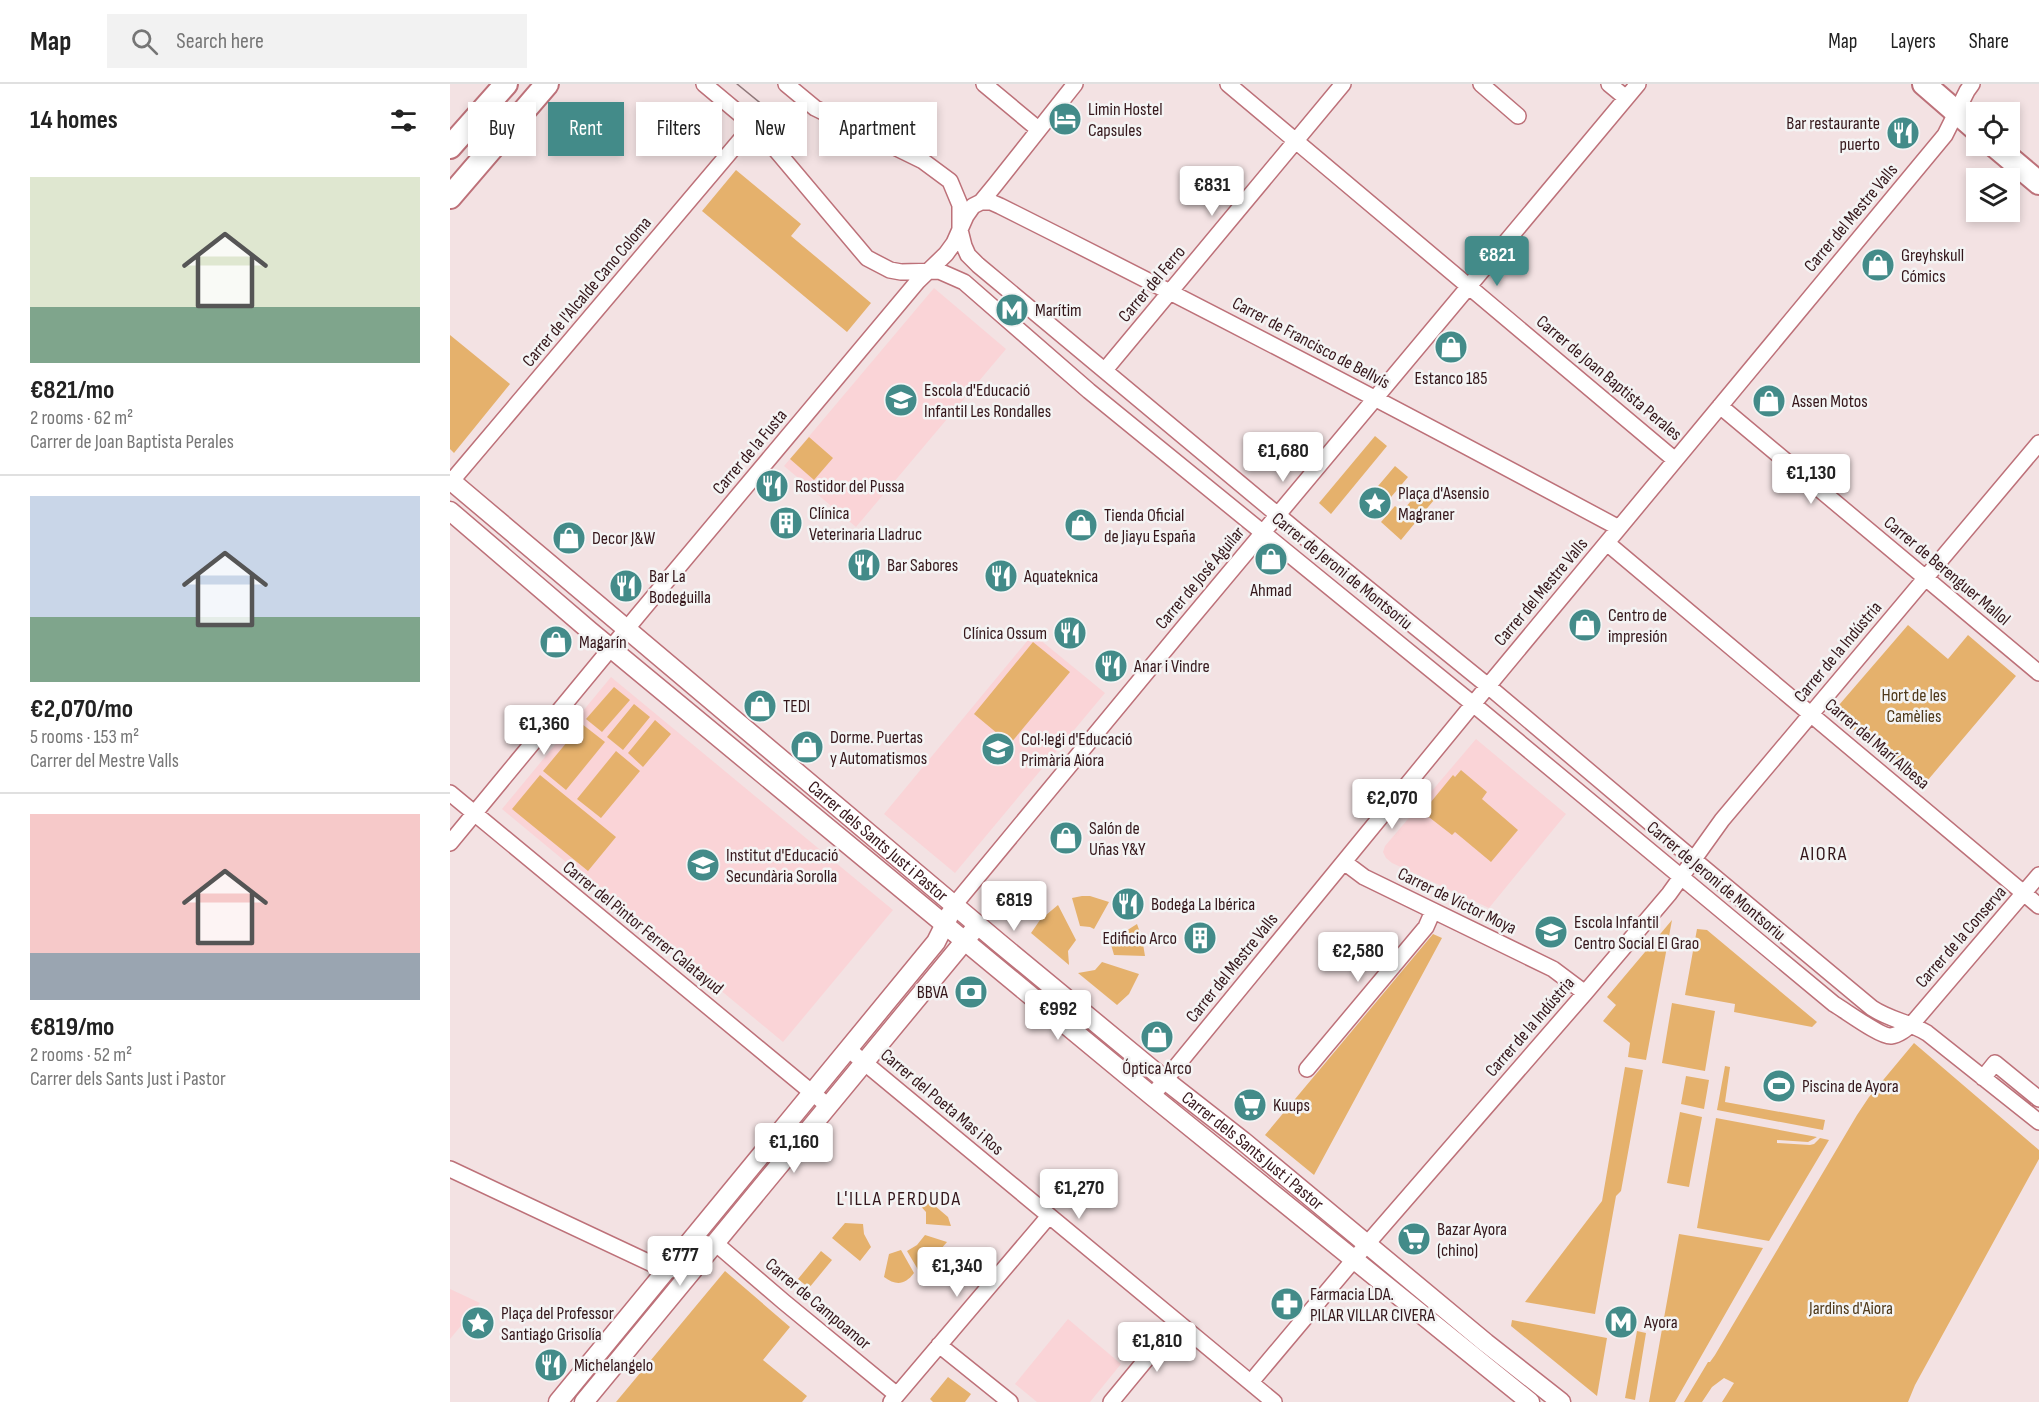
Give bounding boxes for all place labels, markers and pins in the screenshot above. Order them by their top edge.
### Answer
place label: Limin Hostel Capsules [1088,99,1162,141]
hotel icon: Limin Hostel Capsules [1047,101,1083,137]
place label: Bar restaurante puerto [1786,113,1880,155]
restaurant icon: Bar restaurante puerto [1885,115,1921,151]
pin: €831 [1176,166,1248,217]
pin: €821 [1461,236,1533,287]
place label: Greyhskull Cómics [1901,245,1964,287]
shop icon: Greyhskull Cómics [1860,247,1896,283]
metro station icon: Marítim [994,292,1030,328]
place label: Marítim [1035,300,1082,321]
shop icon: Estanco 185 [1433,329,1469,365]
place label: Estanco 185 [1415,368,1487,389]
place label: Escola d'Educació Infantil Les Rondalles [924,380,1051,422]
school or university icon: Escola d'Educació Infantil Les Rondalles [883,382,919,418]
shop icon: Assen Motos [1751,383,1787,419]
place label: Assen Motos [1791,391,1868,412]
pin: €1,680 [1234,432,1332,483]
pin: €1,130 [1762,454,1860,505]
restaurant icon: Rostidor del Pussa [754,468,790,504]
place label: Rostidor del Pussa [795,476,905,497]
place label: Plaça d'Asensio Magraner [1398,483,1489,525]
place icon: Plaça d'Asensio Magraner [1357,485,1393,521]
place label: Clínica Veterinaria Lladruc [809,503,922,545]
building icon: Clínica Veterinaria Lladruc [768,505,804,541]
place label: Tienda Oficial de Jiayu España [1104,505,1196,547]
shop icon: Tienda Oficial de Jiayu España [1063,507,1099,543]
shop icon: Decor J&W [551,520,587,556]
place label: Decor J&W [592,528,655,549]
shop icon: Ahmad [1253,541,1289,577]
restaurant icon: Bar Sabores [846,547,882,583]
place label: Bar Sabores [887,555,958,576]
restaurant icon: Aquateknica [983,558,1019,594]
place label: Bar La Bodeguilla [649,566,711,608]
place label: Aquateknica [1023,566,1098,587]
restaurant icon: Bar La Bodeguilla [608,568,644,604]
place label: Ahmad [1249,580,1292,601]
place label: Centro de impresión [1608,605,1667,647]
shop icon: Centro de impresión [1567,607,1603,643]
restaurant icon: Clínica Ossum [1052,615,1088,651]
place label: Clínica Ossum [963,623,1047,644]
shop icon: Magarín [538,624,574,660]
place label: Magarín [579,632,627,653]
restaurant icon: Anar i Vindre [1093,648,1129,684]
place label: Anar i Vindre [1133,656,1210,677]
shop icon: TEDI [742,688,778,724]
place label: TEDI [783,696,810,717]
pin: €1,360 [495,705,593,756]
place label: Dorme. Puertas y Automatismos [830,727,927,769]
shop icon: Dorme. Puertas y Automatismos [789,729,825,765]
place label: Col·legi d'Educació Primària Aiora [1021,729,1133,771]
school or university icon: Col·legi d'Educació Primària Aiora [980,731,1016,767]
pin: €2,070 [1343,779,1441,830]
place label: Salón de Uñas Y&Y [1089,818,1146,860]
shop icon: Salón de Uñas Y&Y [1048,820,1084,856]
place label: Institut d'Educació Secundària Sorolla [726,845,839,887]
school or university icon: Institut d'Educació Secundària Sorolla [685,847,721,883]
pin: €819 [978,881,1050,932]
restaurant icon: Bodega La Ibérica [1110,886,1146,922]
place label: Bodega La Ibérica [1151,894,1255,915]
place label: Escola Infantil Centro Social El Grao [1574,912,1699,954]
school or university icon: Escola Infantil Centro Social El Grao [1533,914,1569,950]
building icon: Edificio Arco [1182,920,1218,956]
place label: Edificio Arco [1103,928,1177,949]
pin: €2,580 [1309,932,1407,983]
bank icon: BBVA [953,974,989,1010]
place label: BBVA [917,982,948,1003]
pin: €992 [1022,990,1094,1041]
shop icon: Óptica Arco [1139,1019,1175,1055]
place label: Óptica Arco [1122,1058,1192,1079]
sports icon: Piscina de Ayora [1761,1068,1797,1104]
place label: Piscina de Ayora [1802,1076,1899,1097]
supermarket icon: Kuups [1232,1087,1268,1123]
place label: Kuups [1273,1095,1310,1116]
pin: €1,160 [745,1123,843,1174]
pin: €1,270 [1030,1169,1128,1220]
place label: Bazar Ayora (chino) [1437,1219,1507,1261]
supermarket icon: Bazar Ayora (chino) [1396,1221,1432,1257]
pin: €777 [644,1236,716,1287]
pin: €1,340 [908,1247,1006,1298]
place label: Farmacia LDA. PILAR VILLAR CIVERA [1310,1284,1435,1326]
pharmacy icon: Farmacia LDA. PILAR VILLAR CIVERA [1269,1286,1305,1322]
place label: Plaça del Professor Santiago Grisolía [501,1303,614,1345]
metro station icon: Ayora [1603,1304,1639,1340]
place icon: Plaça del Professor Santiago Grisolía [460,1305,496,1341]
place label: Ayora [1643,1312,1678,1333]
pin: €1,810 [1108,1322,1206,1373]
restaurant icon: Michelangelo [533,1347,569,1383]
place label: Michelangelo [574,1355,653,1376]

